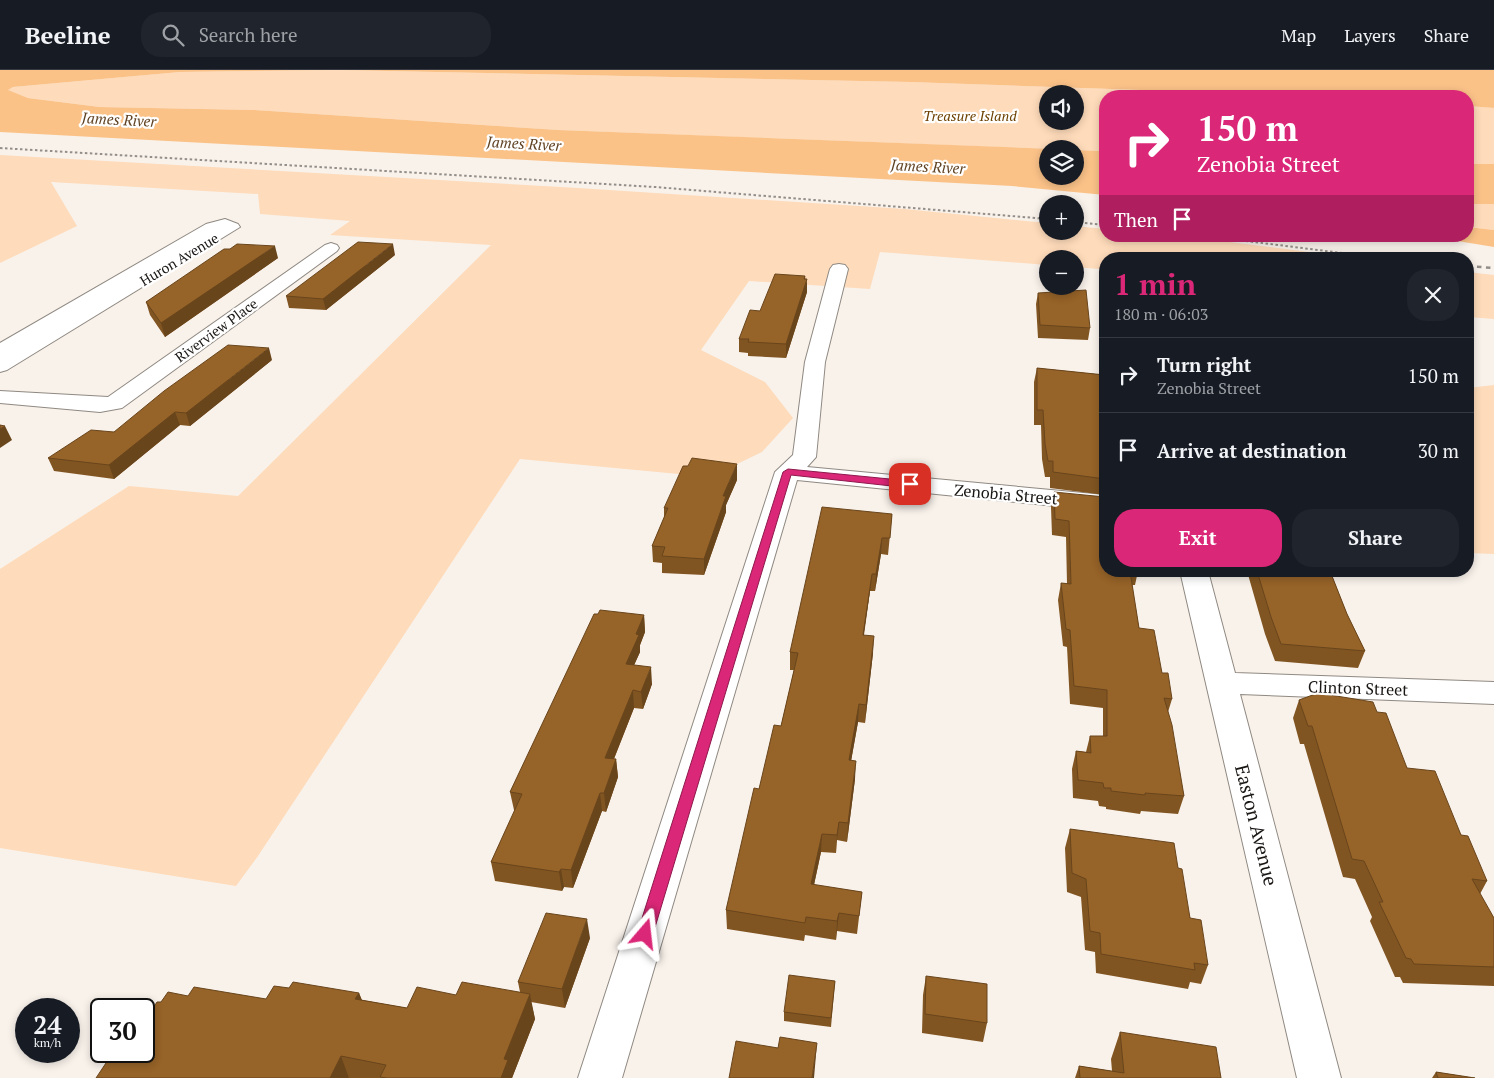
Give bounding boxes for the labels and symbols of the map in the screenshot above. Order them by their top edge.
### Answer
park label: Treasure Island [923,106,1017,125]
water label: James River [80,107,158,131]
water label: James River [485,131,563,155]
water label: James River [889,154,967,178]
street label: Huron Avenue [136,228,222,290]
street label: Riverview Place [171,294,261,366]
pin [889,463,931,505]
street label: Zenobia Street [953,479,1059,509]
street label: Clinton Street [1307,675,1409,701]
street label: Easton Avenue [1230,762,1284,888]
position arrow [618,907,670,959]
speed limit sign: 30 [90,998,155,1063]

